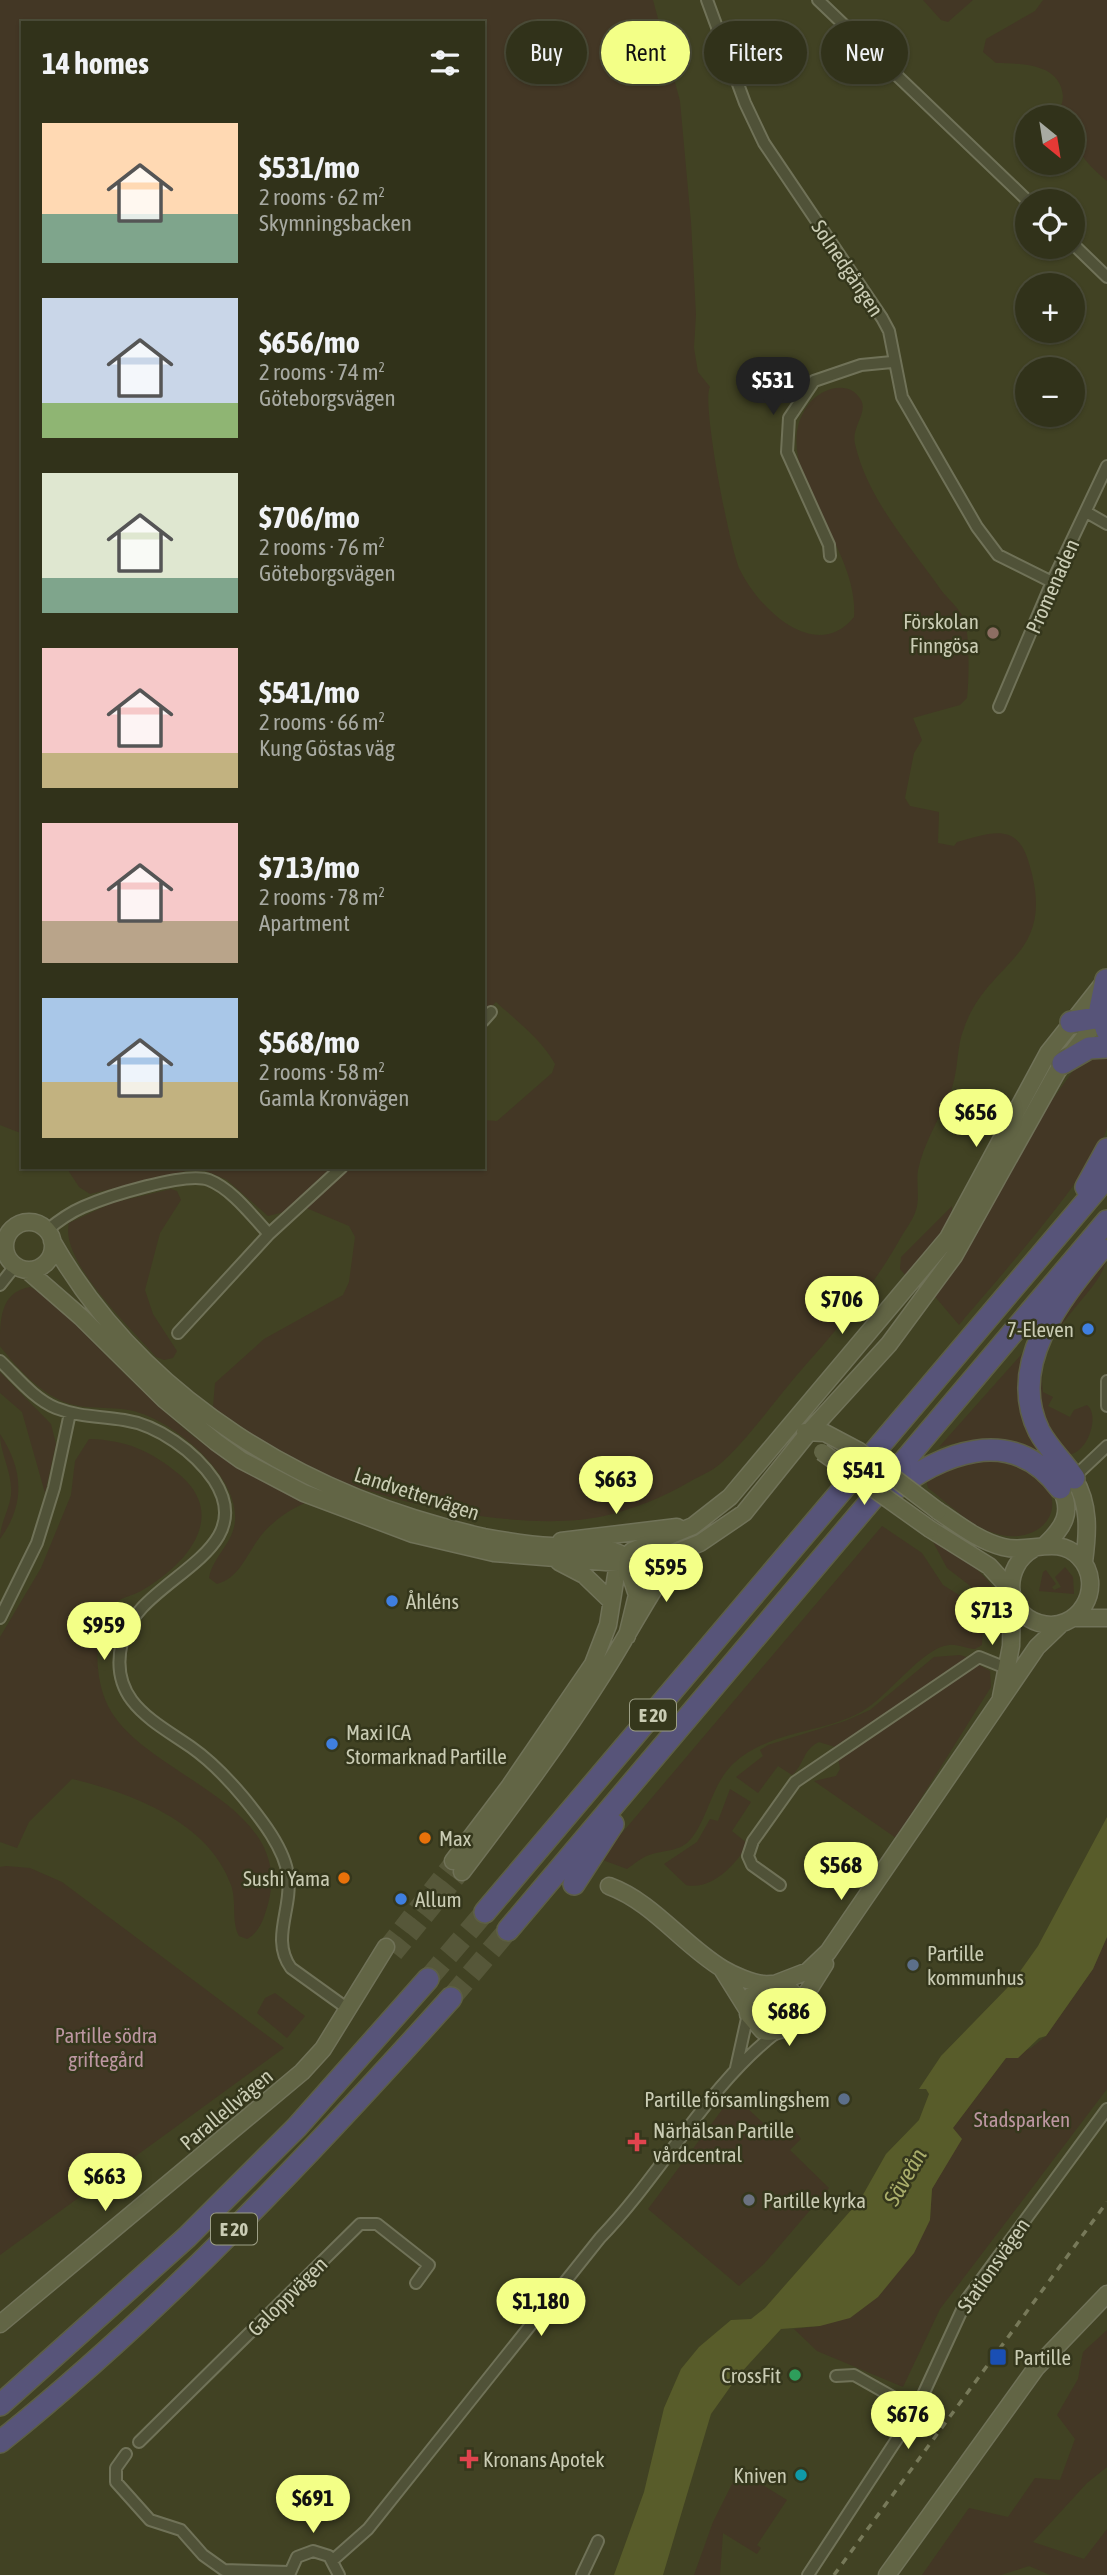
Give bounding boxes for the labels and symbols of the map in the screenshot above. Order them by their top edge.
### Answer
north arrow [1015,105,1085,175]
street label: Solnedgången [807,215,889,321]
pin: $531 [732,358,814,417]
street label: Promenaden [1021,535,1083,637]
place label: Förskolan Finngösa [903,609,979,657]
marker: Förskolan Finngösa [985,625,1001,641]
pin: $656 [935,1090,1017,1149]
pin: $706 [801,1276,883,1336]
place label: 7-Eleven [1007,1317,1074,1341]
marker: 7-Eleven [1080,1321,1096,1337]
pin: $541 [823,1448,905,1507]
pin: $663 [575,1456,657,1516]
street label: Landvettervägen [351,1461,483,1525]
pin: $595 [625,1544,707,1604]
pin: $713 [951,1588,1033,1647]
place label: Åhléns [406,1589,459,1613]
marker: Åhléns [384,1593,400,1609]
pin: $959 [63,1602,145,1662]
road number: E 20 [630,1700,676,1730]
place label: Maxi ICA Stormarknad Partille [346,1720,507,1768]
marker: Maxi ICA Stormarknad Partille [324,1736,340,1752]
place label: Max [439,1826,472,1850]
marker: Max [417,1830,433,1846]
pin: $568 [800,1842,882,1902]
place label: Sushi Yama [243,1866,330,1890]
marker: Sushi Yama [336,1870,352,1886]
place label: Allum [415,1887,462,1911]
marker: Allum [393,1891,409,1907]
place label: Partille kommunhus [927,1941,1024,1989]
marker: Partille kommunhus [905,1957,921,1973]
pin: $686 [748,1988,830,2048]
park label: Partille södra griftegård [55,2023,157,2071]
street label: Parallellvägen [175,2063,277,2155]
place label: Partille församlingshem [644,2087,830,2111]
marker: Partille församlingshem [836,2091,852,2107]
park label: Stadsparken [974,2107,1070,2131]
place label: Närhälsan Partille vårdcentral [653,2118,794,2166]
marker: Närhälsan Partille vårdcentral [627,2132,647,2152]
water label: Säveån [878,2144,932,2211]
pin: $663 [64,2154,146,2213]
place label: Partille kyrka [763,2188,866,2212]
marker: Partille kyrka [741,2192,757,2208]
street label: Stationsvägen [952,2213,1034,2317]
road number: E 20 [211,2214,257,2244]
street label: Galoppvägen [242,2251,332,2341]
pin: $1,180 [484,2278,598,2338]
place label: Partille [1014,2345,1071,2369]
marker: Partille [988,2347,1008,2367]
place label: CrossFit [721,2363,781,2387]
marker: CrossFit [787,2367,803,2383]
pin: $676 [867,2392,949,2451]
place label: Kronans Apotek [483,2447,605,2471]
marker: Kronans Apotek [461,2451,477,2467]
place label: Kniven [734,2463,787,2487]
marker: Kniven [793,2467,809,2483]
pin: $691 [272,2476,354,2535]

